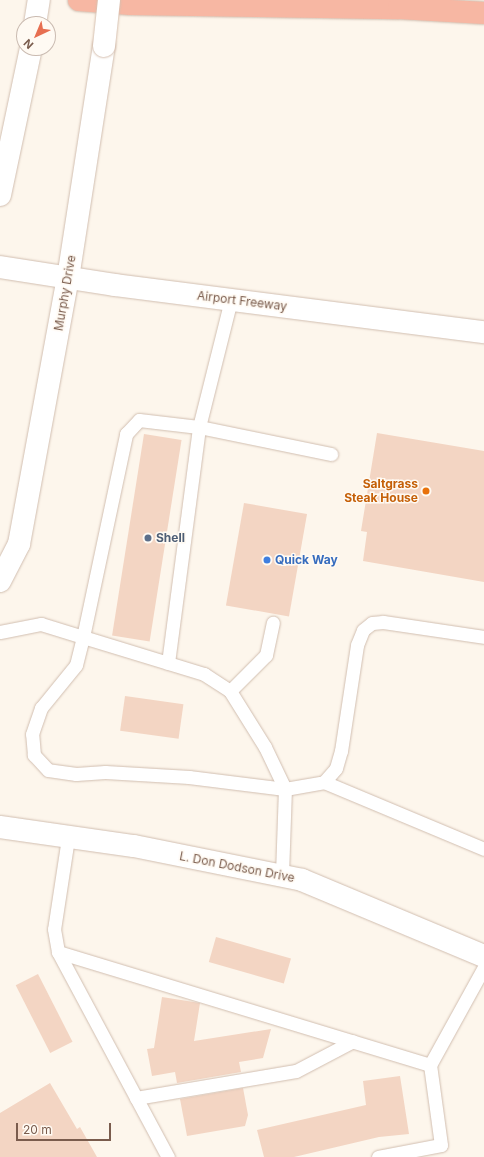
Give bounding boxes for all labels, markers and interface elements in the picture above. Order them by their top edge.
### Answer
north arrow [16,16,56,56]
text: N [20,36,36,52]
street label: Murphy Drive [51,254,79,332]
street label: Airport Freeway [196,288,288,314]
place label: Saltgrass Steak House [344,477,418,505]
marker: Saltgrass Steak House [421,486,431,496]
place label: Shell [156,531,185,545]
marker: Shell [143,533,153,543]
place label: Quick Way [275,553,338,567]
marker: Quick Way [262,555,272,565]
street label: L. Don Dodson Drive [178,849,296,885]
scale bar [18,1115,113,1141]
text: 20 m [23,1122,52,1137]

